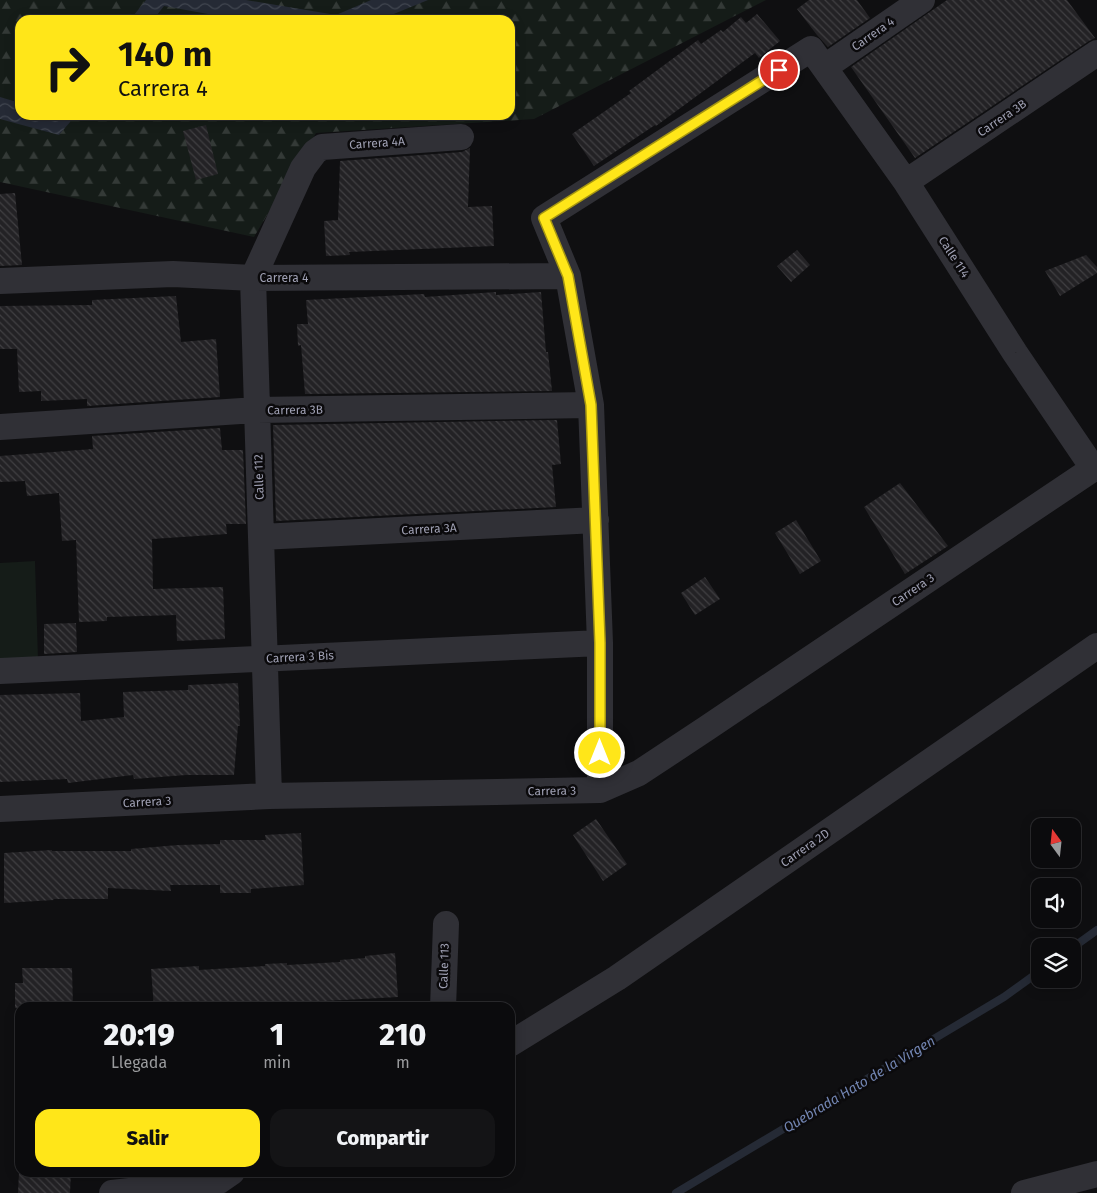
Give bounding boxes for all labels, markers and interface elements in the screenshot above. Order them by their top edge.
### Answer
street label: Carrera 4 [849,14,898,54]
text: 140 m [118,33,212,75]
icon: right [35,35,100,100]
pin [758,49,800,91]
icon: arrive [765,56,793,84]
text: Carrera 4 [118,75,208,102]
street label: Carrera 3B [975,97,1029,139]
street label: Carrera 4A [349,134,405,152]
street label: Calle 114 [936,234,973,281]
street label: Carrera 4 [260,271,309,285]
street label: Carrera 3B [267,403,323,417]
street label: Calle 112 [251,454,267,500]
street label: Carrera 3A [401,521,457,537]
street label: Carrera 3 [889,571,937,609]
street label: Carrera 3 Bis [266,648,335,666]
position arrow [573,726,625,778]
street label: Carrera 3 [528,784,576,798]
street label: Carrera 3 [122,794,172,810]
north arrow [1031,818,1081,868]
map controls [1031,818,1081,988]
street label: Carrera 2D [778,826,832,870]
button: sound [1031,878,1081,928]
button: layers [1031,938,1081,988]
street label: Calle 113 [436,943,452,989]
text: 20:19 [104,1017,175,1053]
text: 1 [270,1017,284,1053]
text: 210 [379,1017,426,1053]
water label: Quebrada Hato de la Virgen [780,1032,938,1137]
text: Llegada [111,1053,167,1072]
text: min [263,1053,291,1072]
text: m [396,1053,410,1072]
button: Salir [35,1109,260,1167]
button: Compartir [270,1109,495,1167]

